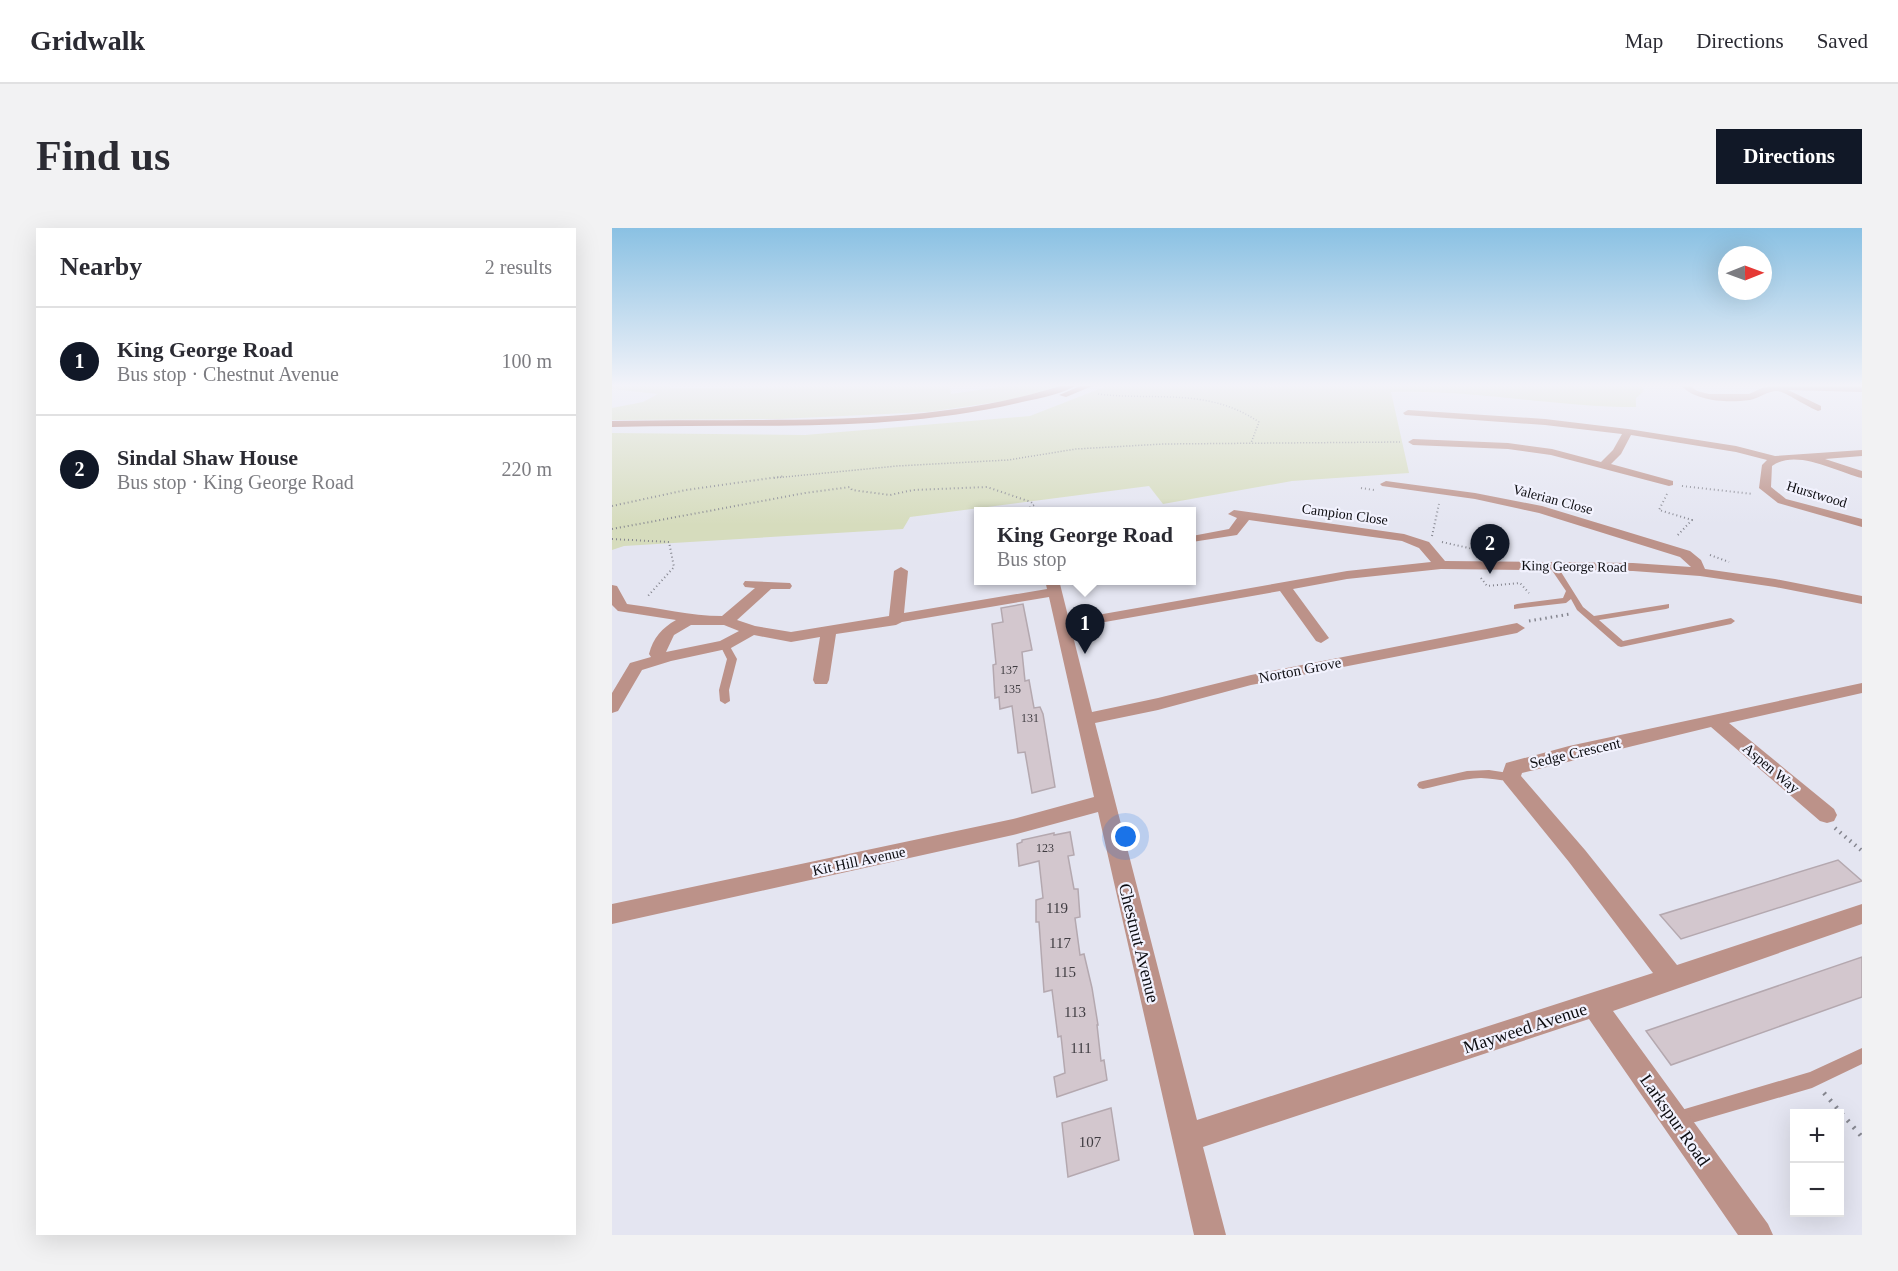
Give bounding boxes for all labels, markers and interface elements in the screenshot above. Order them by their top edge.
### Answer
text: Gridwalk [30,25,145,56]
text: Map [1625,29,1663,53]
text: Directions [1696,29,1784,53]
text: Saved [1817,29,1868,53]
button: Directions [1716,129,1862,184]
text: Find us [36,133,170,179]
north arrow [1718,246,1772,300]
text: Nearby [60,252,142,281]
text: 2 results [485,256,552,278]
text: King George Road [117,337,293,362]
text: 1 [75,350,85,372]
text: 100 m [501,350,552,372]
text: Bus stop · Chestnut Avenue [117,363,339,385]
text: Sindal Shaw House [117,445,298,470]
text: 2 [75,458,85,480]
text: 220 m [501,458,552,480]
text: Bus stop · King George Road [117,471,354,493]
street label: Hurstwood [1785,478,1849,511]
street label: Valerian Close [1511,482,1594,517]
street label: Campion Close [1301,501,1389,528]
popup [974,507,1196,585]
text: King George Road [997,522,1173,547]
pin: 2 [1470,524,1510,574]
text: Bus stop [997,548,1066,570]
street label: King George Road [1521,558,1627,575]
pin: 1 [1066,604,1104,654]
street label: Norton Grove [1257,654,1343,686]
house number: 137 [1000,663,1018,677]
house number: 135 [1003,682,1021,696]
house number: 131 [1021,711,1039,725]
street label: Sedge Crescent [1528,735,1623,771]
street label: Aspen Way [1739,740,1803,797]
your location [1111,822,1140,851]
house number: 123 [1036,841,1054,855]
street label: Kit Hill Avenue [811,843,907,879]
street label: Chestnut Avenue [1115,881,1163,1005]
house number: 119 [1046,900,1068,916]
house number: 117 [1049,935,1071,951]
house number: 115 [1054,964,1076,980]
street label: Mayweed Avenue [1461,999,1589,1057]
house number: 113 [1064,1004,1086,1020]
house number: 111 [1070,1040,1092,1056]
street label: Larkspur Road [1636,1070,1714,1170]
map controls [1790,1109,1844,1217]
button: + [1790,1109,1844,1163]
house number: 107 [1079,1134,1102,1150]
button: − [1790,1163,1844,1217]

